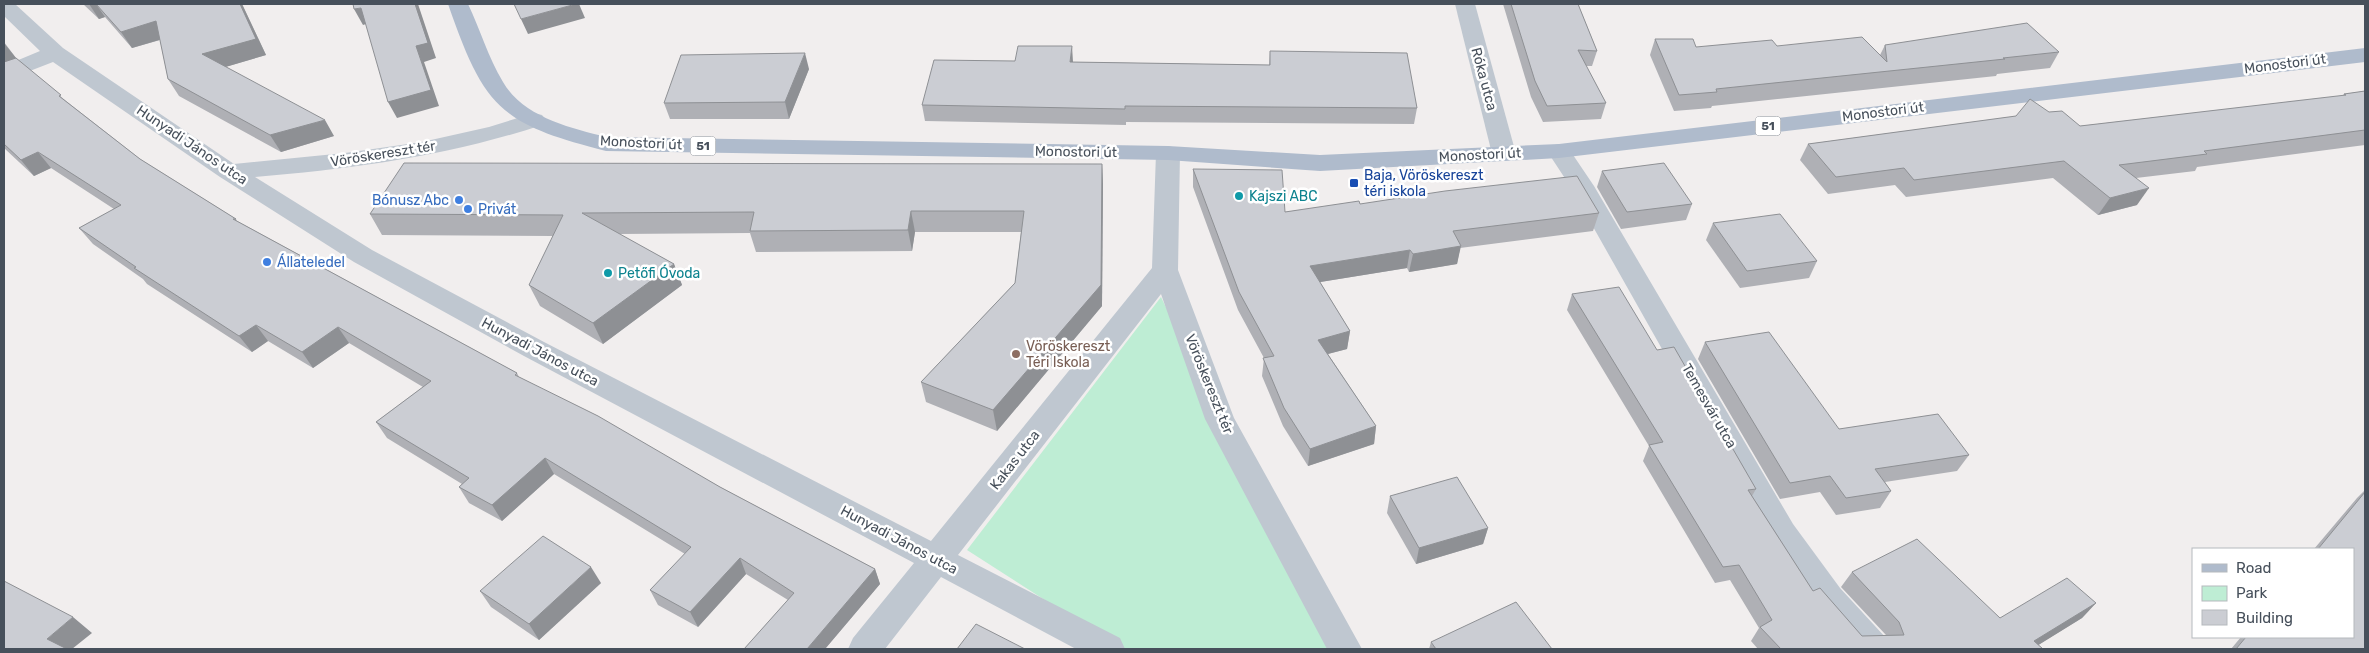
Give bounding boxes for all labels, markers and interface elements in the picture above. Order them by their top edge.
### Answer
street label: Róka utca [1467,46,1501,112]
street label: Monostori út [2243,50,2327,77]
street label: Monostori út [1841,98,1925,125]
street label: Hunyadi János utca [133,102,251,188]
road number: 51 [1756,116,1780,136]
street label: Monostori út [599,132,683,154]
road number: 51 [690,136,716,156]
street label: Vöröskereszt tér [329,137,437,171]
street label: Monostori út [1035,143,1118,161]
street label: Monostori út [1438,144,1522,166]
place label: Baja, Vöröskereszt téri iskola [1364,167,1484,200]
marker: Baja, Vöröskereszt téri iskola [1348,177,1360,189]
place label: Kajszi ABC [1249,188,1318,205]
marker: Kajszi ABC [1233,190,1245,202]
place label: Bónusz Abc [372,192,449,209]
marker: Bónusz Abc [453,194,465,206]
place label: Privát [478,201,517,218]
marker: Privát [462,203,474,215]
place label: Állateledel [277,253,345,271]
marker: Állateledel [261,256,273,268]
place label: Petőfi Óvoda [618,264,700,282]
marker: Petőfi Óvoda [602,267,614,279]
street label: Hunyadi János utca [479,314,601,390]
street label: Vöröskereszt tér [1181,332,1237,437]
place label: Vöröskereszt Téri Iskola [1026,338,1111,371]
marker: Vöröskereszt Téri Iskola [1010,348,1022,360]
street label: Temesvár utca [1678,361,1740,451]
street label: Kakas utca [987,427,1043,493]
street label: Hunyadi János utca [838,502,960,578]
legend [2192,548,2354,638]
text: Road [2236,559,2272,577]
text: Park [2236,584,2267,602]
text: Building [2236,609,2293,627]

